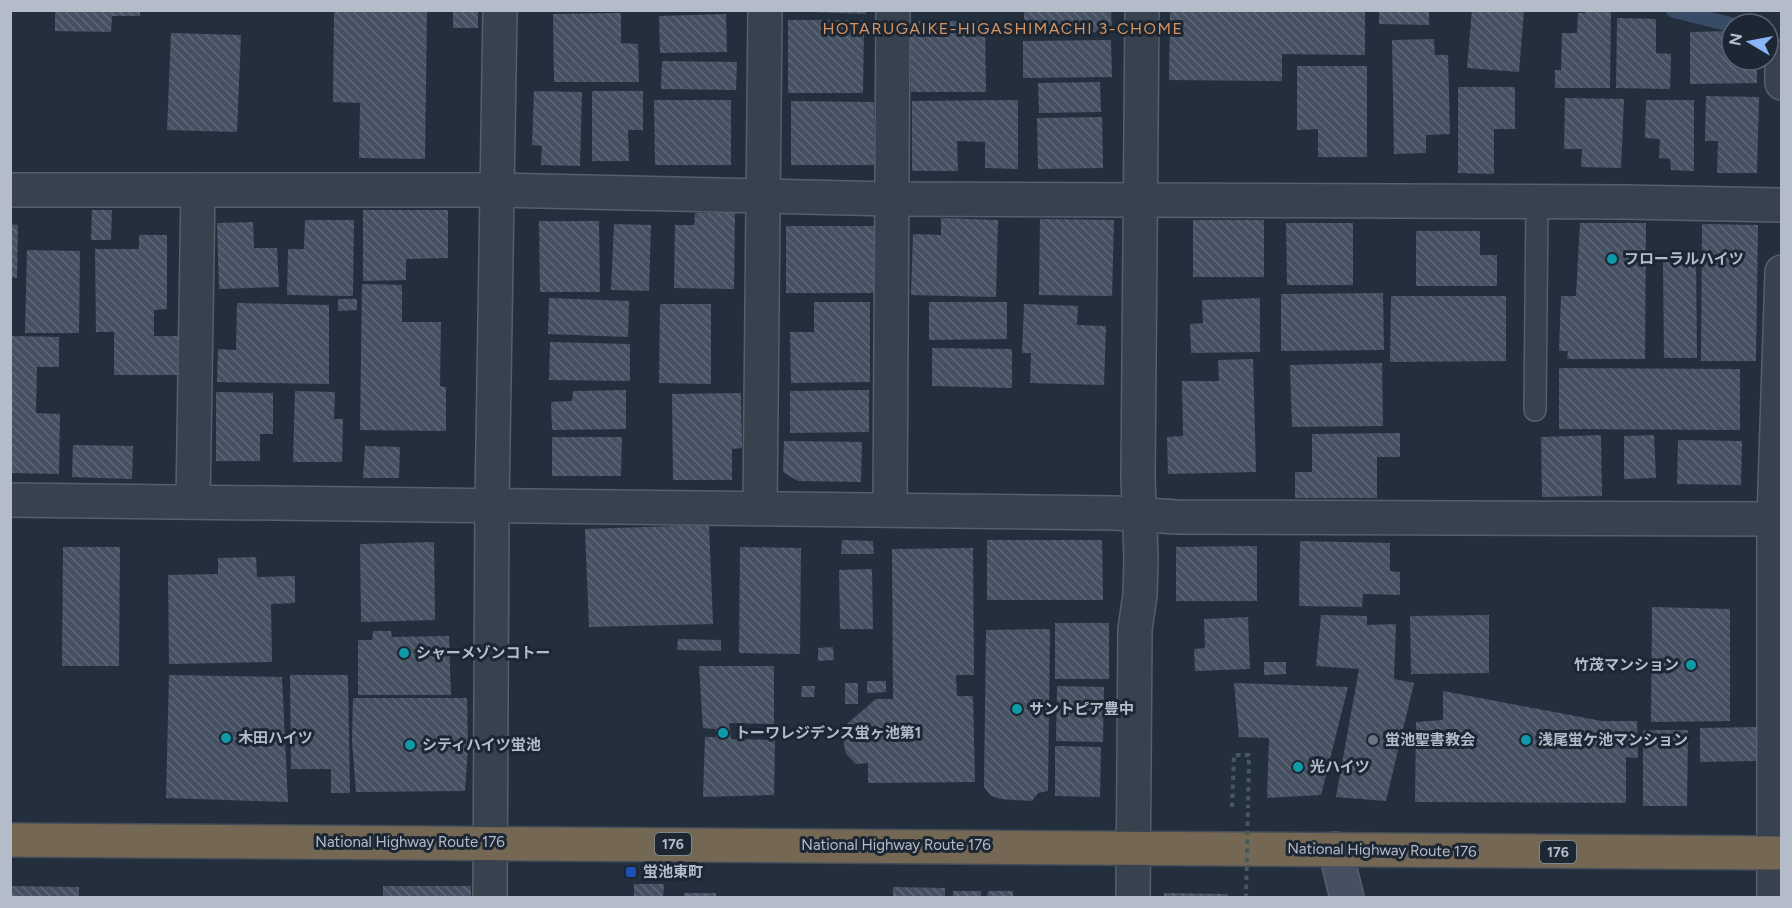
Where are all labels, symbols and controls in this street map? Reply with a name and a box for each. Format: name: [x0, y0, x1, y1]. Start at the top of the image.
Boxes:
north arrow: [1720, 12, 1780, 72]
district label: HOTARUGAIKE-HIGASHIMACHI 3-CHOME: [823, 19, 1183, 38]
text: N: [1725, 32, 1746, 47]
place label: フローラルハイツ: [1624, 250, 1744, 268]
marker: フローラルハイツ: [1605, 252, 1619, 266]
place label: シャーメゾンコトー: [416, 644, 550, 662]
marker: シャーメゾンコトー: [397, 646, 411, 660]
place label: 竹茂マンション: [1574, 656, 1679, 674]
marker: 竹茂マンション: [1684, 658, 1698, 672]
place label: サントピア豊中: [1029, 700, 1134, 718]
marker: サントピア豊中: [1010, 702, 1024, 716]
place label: トーワレジデンス蛍ヶ池第1: [735, 724, 921, 742]
marker: トーワレジデンス蛍ヶ池第1: [716, 726, 730, 740]
place label: 木田ハイツ: [238, 729, 313, 747]
marker: 木田ハイツ: [219, 731, 233, 745]
place label: 蛍池聖書教会: [1385, 731, 1475, 749]
place label: 浅尾蛍ケ池マンション: [1538, 731, 1688, 749]
marker: 蛍池聖書教会: [1366, 733, 1380, 747]
marker: 浅尾蛍ケ池マンション: [1519, 733, 1533, 747]
place label: シティハイツ蛍池: [422, 736, 541, 754]
marker: シティハイツ蛍池: [403, 738, 417, 752]
place label: 光ハイツ: [1310, 758, 1370, 776]
marker: 光ハイツ: [1291, 760, 1305, 774]
street label: National Highway Route 176: [315, 833, 505, 851]
road number: 176: [655, 833, 691, 855]
street label: National Highway Route 176: [801, 836, 991, 854]
street label: National Highway Route 176: [1287, 839, 1477, 861]
road number: 176: [1540, 841, 1576, 863]
place label: 蛍池東町: [643, 863, 703, 881]
marker: 蛍池東町: [624, 865, 638, 879]

